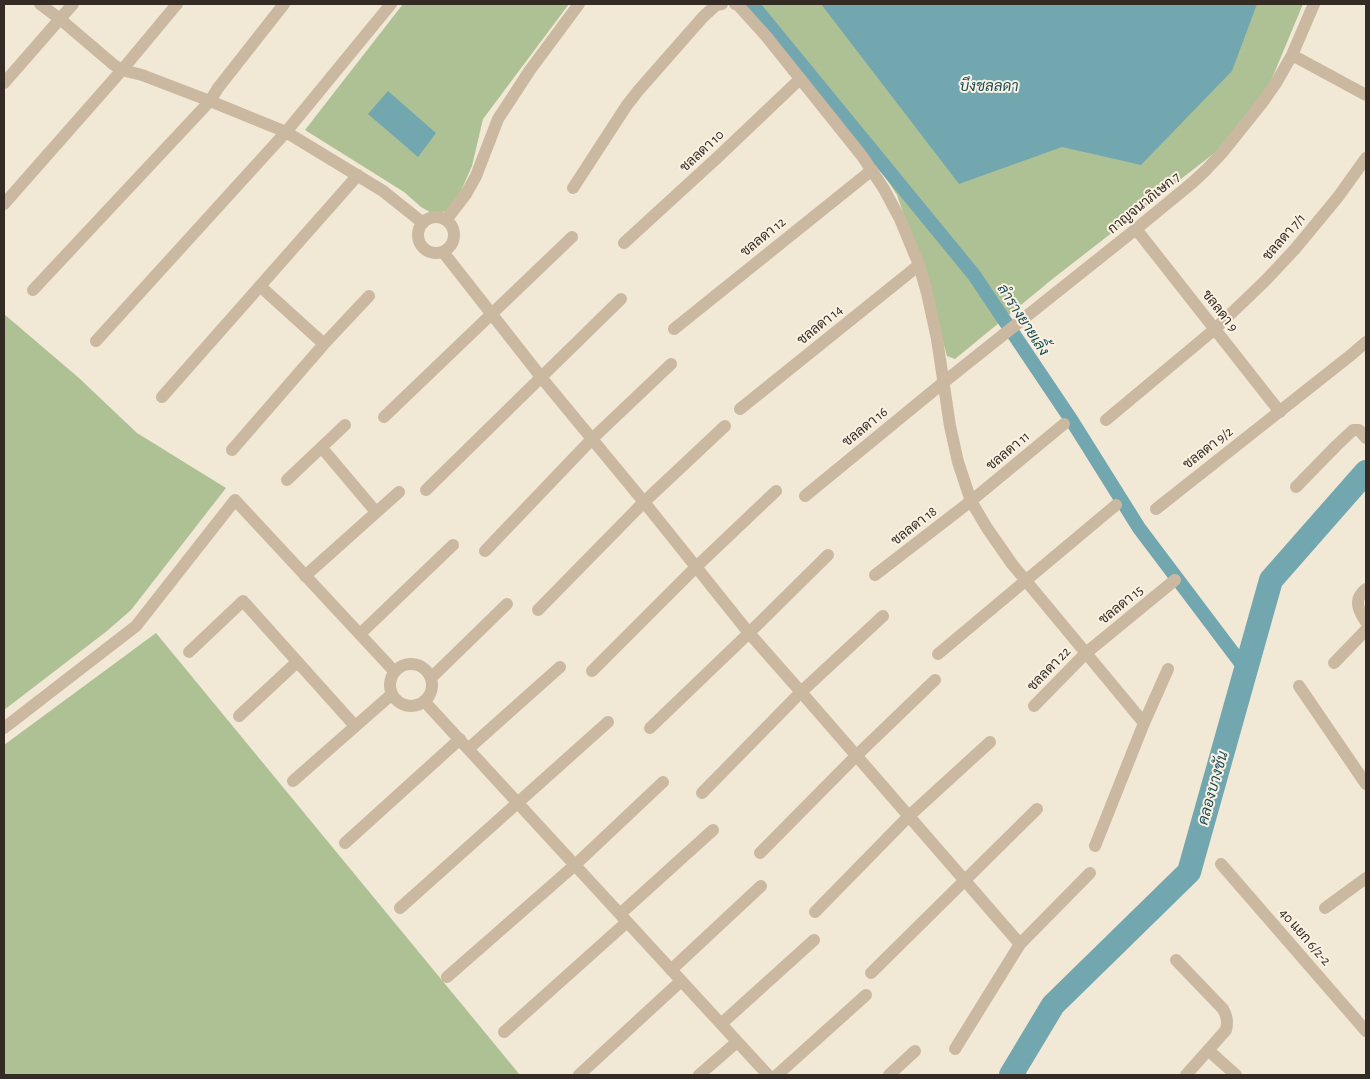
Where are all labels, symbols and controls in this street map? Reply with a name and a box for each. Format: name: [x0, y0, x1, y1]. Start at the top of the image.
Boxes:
water label: บึงชลลดา: [959, 77, 1019, 95]
street label: ชลลดา 10: [676, 126, 728, 176]
street label: กาญจนาภิเษก 7: [1104, 169, 1184, 237]
street label: ชลลดา 7/1: [1259, 210, 1309, 264]
street label: ชลลดา 12: [737, 214, 789, 260]
water label: ลำรางยายเลิ้ง: [993, 281, 1053, 359]
street label: ชลลดา 9: [1198, 287, 1242, 335]
street label: ชลลดา 14: [794, 302, 846, 348]
street label: ชลลดา 16: [839, 404, 891, 450]
street label: ชลลดา 9/2: [1180, 423, 1236, 473]
street label: ชลลดา 11: [983, 428, 1033, 474]
street label: ชลลดา 18: [888, 503, 940, 549]
street label: ชลลดา 15: [1095, 582, 1147, 628]
street label: ชลลดา 22: [1024, 643, 1074, 695]
water label: คลองบางชัน: [1194, 749, 1232, 827]
street label: 40 แยก 6/2-2: [1276, 905, 1334, 969]

